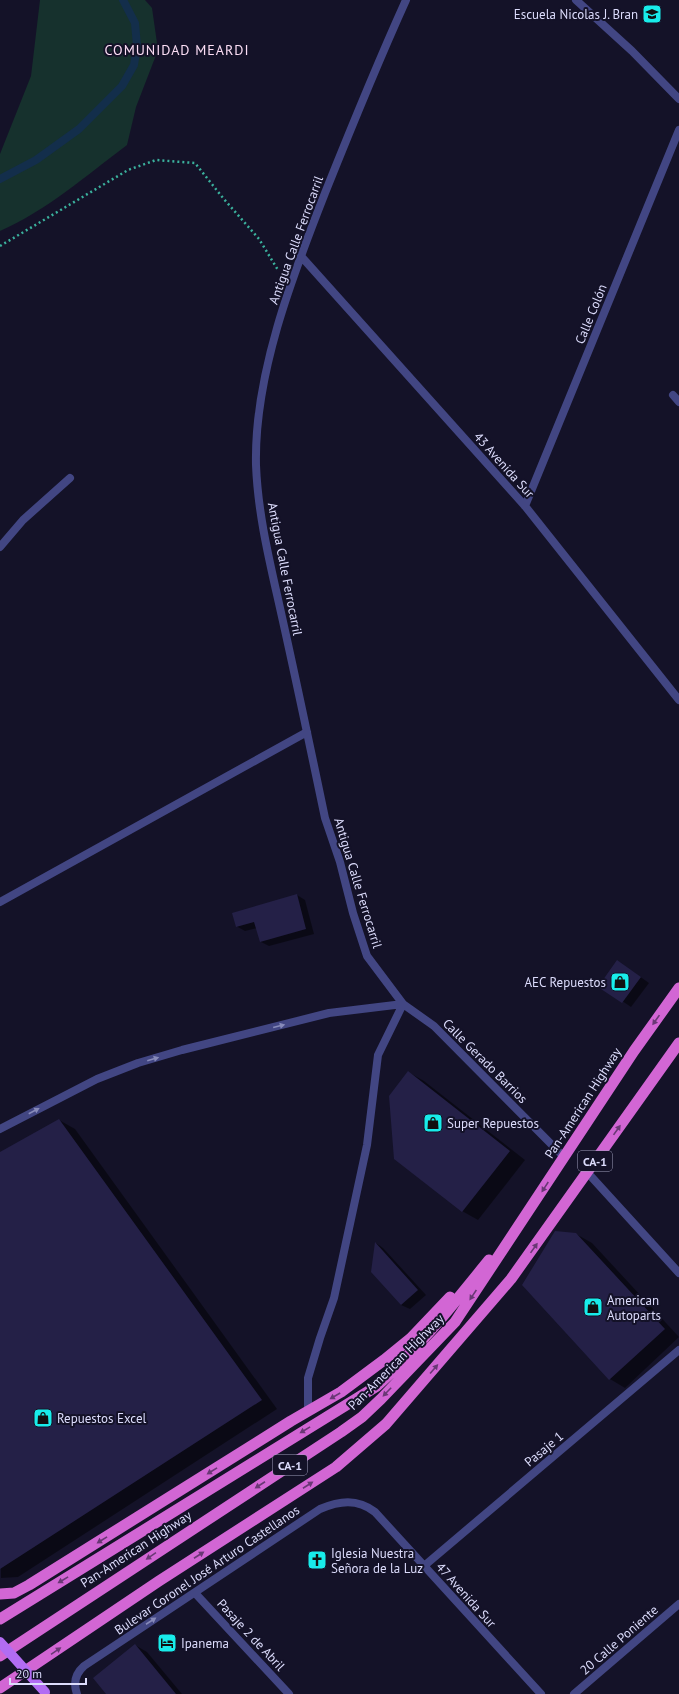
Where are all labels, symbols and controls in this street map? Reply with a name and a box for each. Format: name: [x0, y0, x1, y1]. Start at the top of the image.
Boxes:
school or university icon: Escuela Nicolas J. Bran: [641, 3, 663, 25]
place label: Escuela Nicolas J. Bran: [514, 6, 638, 23]
district label: COMUNIDAD MEARDI: [104, 41, 250, 59]
street label: Antigua Calle Ferrocarril: [265, 173, 327, 307]
street label: Calle Colón: [571, 282, 611, 346]
street label: 43 Avenida Sur: [470, 428, 538, 502]
street label: Antigua Calle Ferrocarril: [264, 501, 306, 637]
street label: Antigua Calle Ferrocarril: [330, 816, 386, 950]
shop icon: AEC Repuestos: [609, 971, 631, 993]
place label: AEC Repuestos: [525, 974, 606, 991]
one-way arrow: [652, 1014, 660, 1025]
street label: Calle Gerado Barrios: [439, 1015, 531, 1107]
one-way arrow: [273, 1023, 285, 1029]
street label: Pan-American Highway: [541, 1044, 625, 1162]
one-way arrow: [147, 1056, 159, 1062]
one-way arrow: [29, 1108, 40, 1115]
shop icon: Super Repuestos: [422, 1112, 444, 1134]
place label: Super Repuestos: [447, 1115, 539, 1132]
one-way arrow: [613, 1125, 621, 1135]
road number: CA-1: [578, 1151, 612, 1171]
one-way arrow: [541, 1182, 549, 1192]
one-way arrow: [530, 1242, 538, 1253]
one-way arrow: [469, 1290, 477, 1301]
place label: American Autoparts: [607, 1292, 661, 1324]
shop icon: American Autoparts: [582, 1296, 604, 1318]
street label: Pan-American Highway: [344, 1310, 448, 1414]
one-way arrow: [429, 1364, 438, 1375]
one-way arrow: [382, 1387, 392, 1397]
one-way arrow: [329, 1392, 341, 1399]
shop icon: Repuestos Excel: [32, 1407, 54, 1429]
place label: Repuestos Excel: [57, 1410, 147, 1427]
one-way arrow: [299, 1427, 311, 1434]
street label: Pasaje 1: [521, 1428, 567, 1470]
road number: CA-1: [273, 1455, 307, 1475]
one-way arrow: [206, 1467, 218, 1474]
one-way arrow: [255, 1481, 265, 1489]
one-way arrow: [303, 1481, 313, 1489]
street label: Bulevar Coronel José Arturo Castellanos: [111, 1502, 303, 1638]
street label: Pan-American Highway: [77, 1507, 195, 1591]
one-way arrow: [96, 1536, 108, 1543]
place label: Iglesia Nuestra Señora de la Luz: [331, 1545, 423, 1577]
church icon: Iglesia Nuestra Señora de la Luz: [306, 1549, 328, 1571]
one-way arrow: [146, 1552, 156, 1560]
one-way arrow: [193, 1552, 204, 1559]
street label: 47 Avenida Sur: [432, 1559, 500, 1632]
one-way arrow: [58, 1576, 68, 1584]
street label: Pasaje 2 de Abril: [213, 1595, 289, 1675]
street label: 20 Calle Poniente: [576, 1601, 662, 1679]
one-way arrow: [146, 1618, 157, 1625]
hotel icon: Ipanema: [156, 1632, 178, 1654]
place label: Ipanema: [181, 1635, 229, 1652]
one-way arrow: [50, 1647, 61, 1655]
scale bar: [10, 1660, 86, 1686]
text: 20 m: [16, 1666, 42, 1681]

